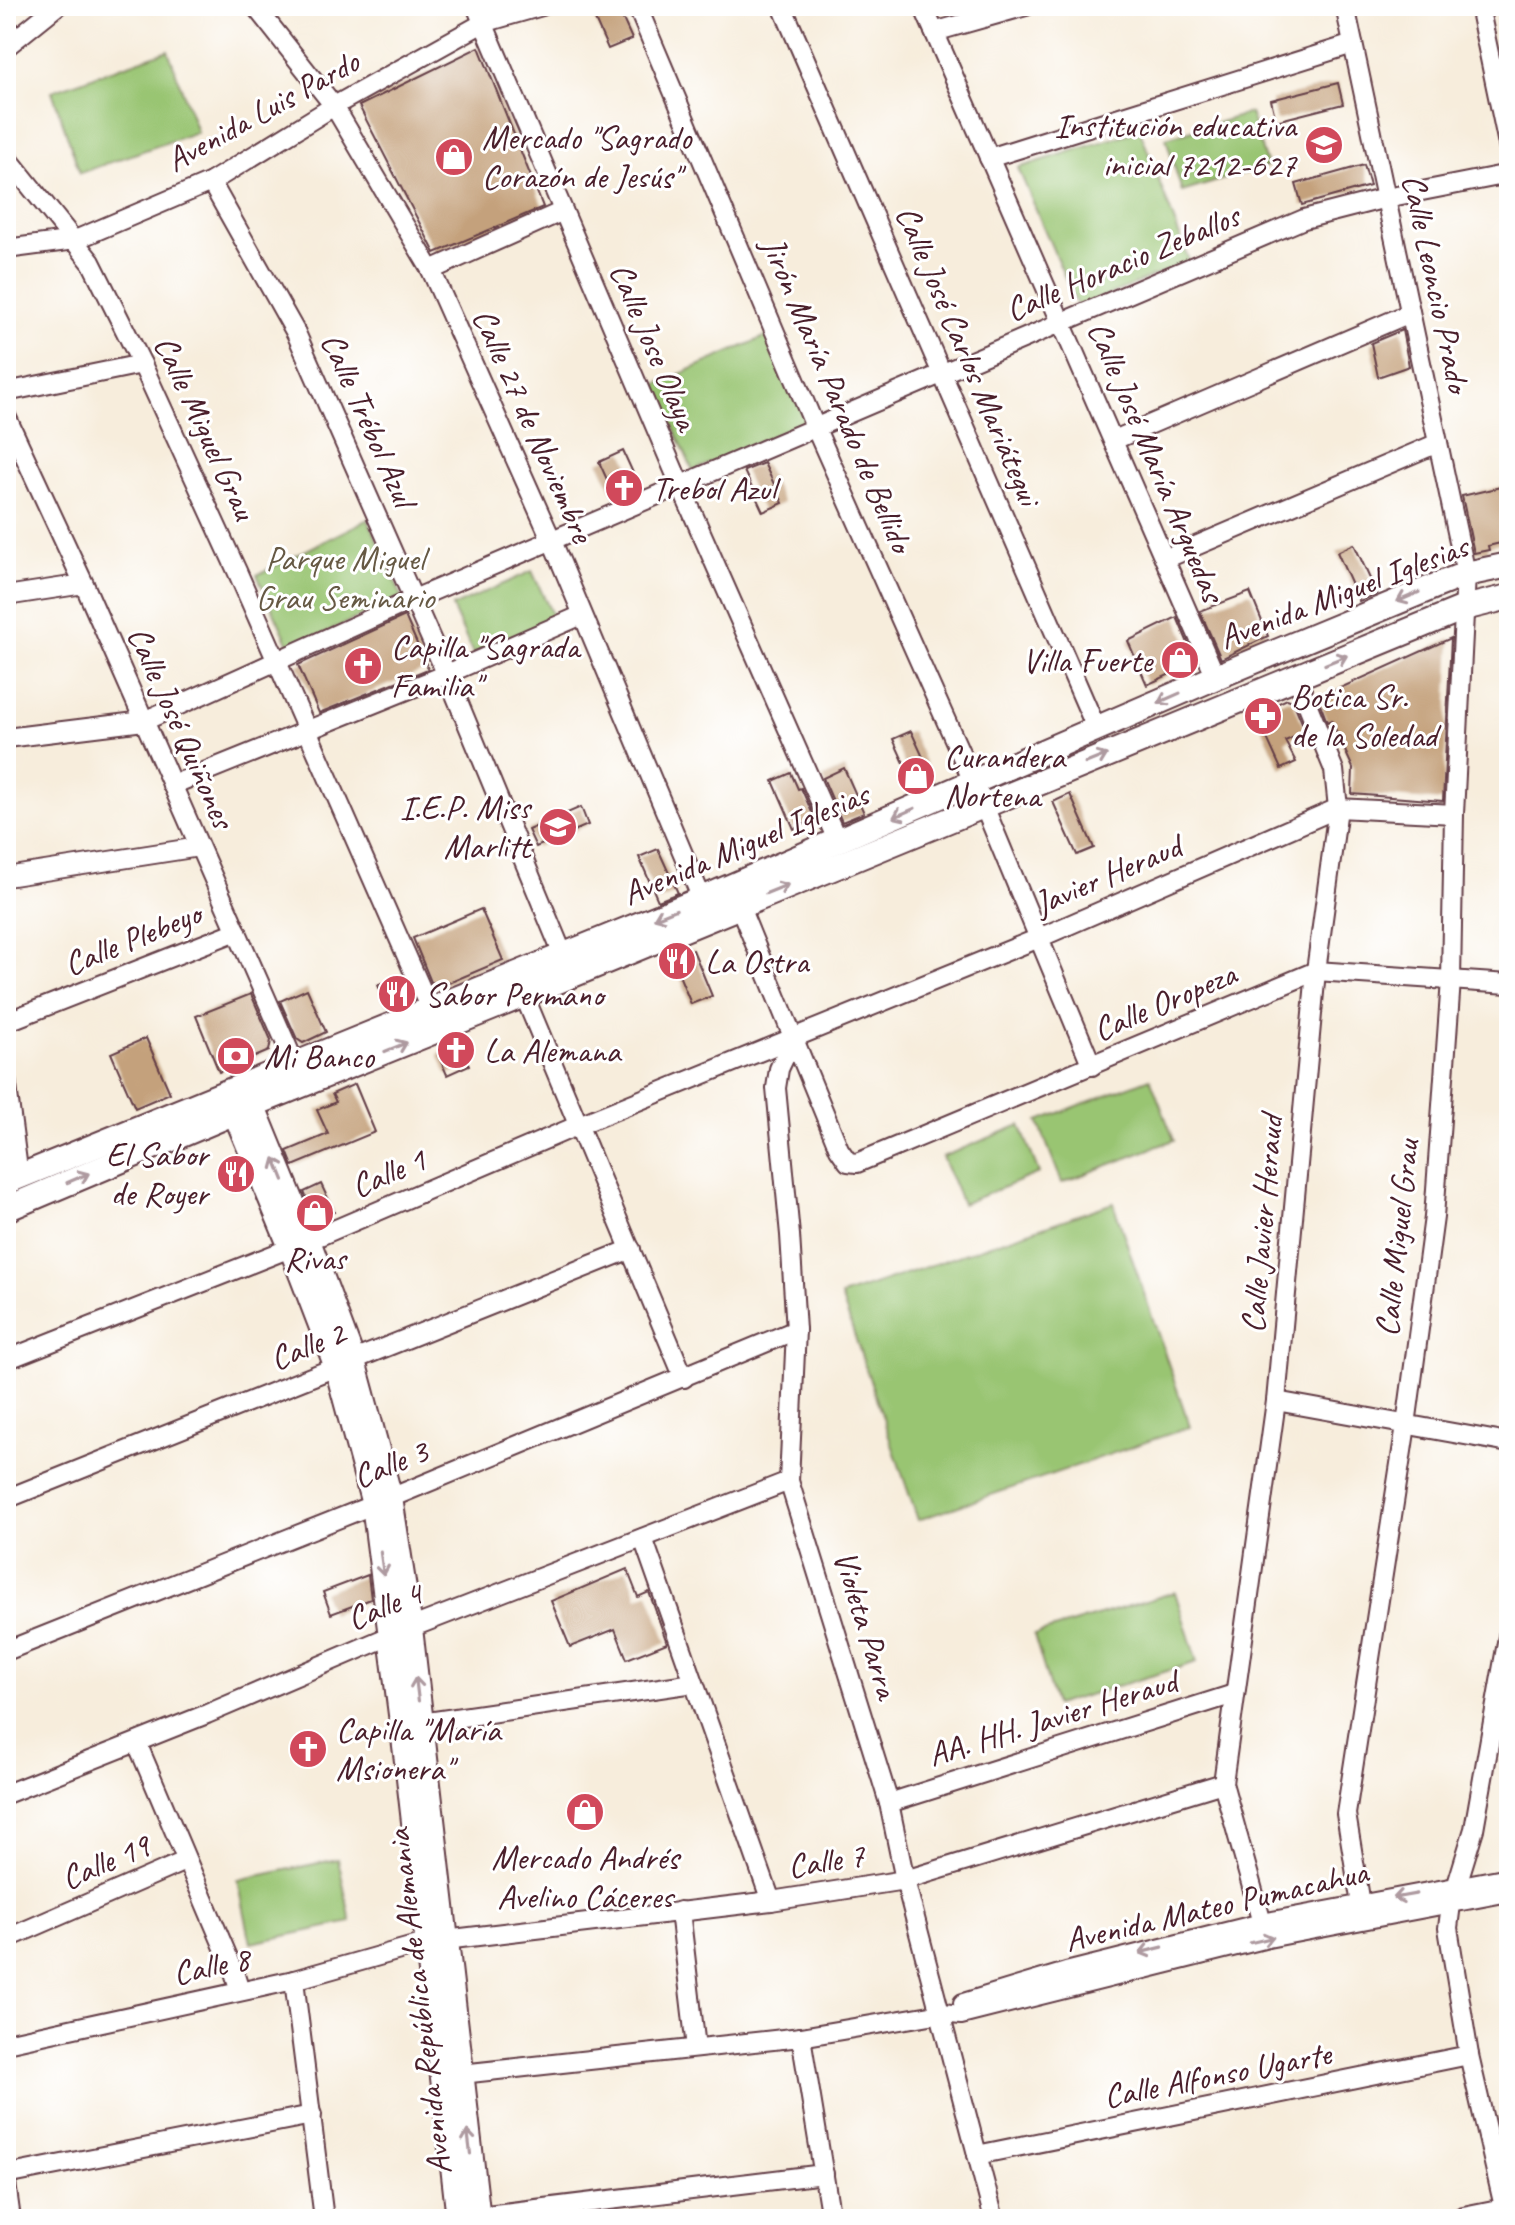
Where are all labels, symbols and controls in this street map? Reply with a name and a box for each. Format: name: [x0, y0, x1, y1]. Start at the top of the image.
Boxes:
street label: Avenida Luis Pardo: [158, 39, 368, 181]
place label: Institución educativa inicial 7212-627: [1054, 104, 1298, 186]
place label: Mercado "Sagrado Corazón de Jesús": [482, 116, 693, 198]
school or university icon: Institución educativa inicial 7212-627: [1303, 124, 1345, 166]
shop icon: Mercado "Sagrado Corazón de Jesús": [433, 136, 475, 178]
street label: Calle Leoncio Prado: [1392, 170, 1481, 400]
street label: Calle Horacio Zeballos: [999, 193, 1248, 331]
street label: Calle José Carlos Mariátegui: [886, 199, 1053, 516]
street label: Jirón María Parado de Bellido: [751, 228, 925, 562]
street label: Calle Jose Olaya: [600, 256, 710, 439]
street label: Calle 27 de Noviembre: [463, 302, 605, 551]
street label: Calle José María Arguedas: [1078, 315, 1236, 611]
street label: Calle Trébol Azul: [311, 326, 428, 518]
street label: Calle Miguel Grau: [144, 329, 268, 528]
church icon: Trebol Azul: [603, 467, 645, 509]
place label: Trebol Azul: [652, 467, 782, 510]
street label: Avenida Miguel Iglesias: [1213, 523, 1477, 659]
park label: Parque Miguel Grau Seminario: [256, 537, 436, 619]
one-way arrow: [1396, 591, 1421, 605]
street label: Calle José Quiñones: [118, 620, 246, 837]
place label: Capilla "Sagrada Familia": [391, 625, 582, 707]
place label: Villa Fuerte: [1022, 639, 1154, 682]
shop icon: Villa Fuerte: [1159, 639, 1201, 681]
church icon: Capilla "Sagrada Familia": [342, 645, 384, 687]
one-way arrow: [1323, 652, 1348, 667]
place label: Botica Sr. de la Soledad: [1291, 675, 1443, 757]
one-way arrow: [1157, 691, 1181, 706]
pharmacy icon: Botica Sr. de la Soledad: [1242, 695, 1284, 737]
place label: Curandera Nortena: [944, 735, 1067, 817]
one-way arrow: [1083, 751, 1108, 766]
shop icon: Curandera Nortena: [895, 755, 937, 797]
street label: Avenida Miguel Iglesias: [616, 771, 878, 915]
place label: I.E.P. Miss Marlitt: [400, 786, 534, 868]
school or university icon: I.E.P. Miss Marlitt: [537, 806, 579, 848]
one-way arrow: [893, 806, 917, 821]
street label: Javier Heraud: [1025, 823, 1191, 925]
one-way arrow: [764, 881, 789, 896]
street label: Calle Plebeyo: [57, 890, 211, 985]
one-way arrow: [653, 908, 678, 922]
restaurant icon: La Ostra: [656, 940, 698, 982]
place label: La Ostra: [705, 940, 811, 983]
street label: Calle Oropeza: [1086, 951, 1244, 1051]
restaurant icon: Sabor Permano: [376, 973, 418, 1015]
place label: Sabor Permano: [425, 973, 607, 1016]
church icon: La Alemana: [435, 1029, 477, 1071]
place label: La Alemana: [484, 1029, 622, 1072]
bank icon: Mi Banco: [215, 1035, 257, 1077]
place label: Mi Banco: [264, 1035, 376, 1078]
one-way arrow: [383, 1039, 408, 1053]
street label: Calle Javier Heraud: [1231, 1109, 1293, 1335]
place label: El Sabor de Royer: [106, 1133, 211, 1215]
street label: Calle Miguel Grau: [1365, 1135, 1428, 1339]
street label: Calle 1: [344, 1137, 434, 1207]
restaurant icon: El Sabor de Royer: [215, 1153, 257, 1195]
one-way arrow: [270, 1157, 285, 1182]
one-way arrow: [65, 1170, 90, 1185]
shop icon: Rivas: [294, 1192, 336, 1234]
place label: Rivas: [284, 1237, 348, 1280]
street label: Calle 2: [263, 1310, 353, 1380]
street label: Calle 3: [346, 1428, 436, 1498]
street label: Violeta Parra: [824, 1545, 910, 1706]
one-way arrow: [375, 1551, 390, 1576]
street label: Calle 4: [340, 1570, 431, 1640]
street label: AA. HH. Javier Heraud: [923, 1658, 1186, 1776]
one-way arrow: [409, 1676, 424, 1702]
place label: Capilla "María Msionera": [336, 1708, 503, 1790]
church icon: Capilla "María Msionera": [287, 1728, 329, 1770]
shop icon: Mercado Andrés Avelino Cáceres: [564, 1791, 606, 1833]
street label: Calle 19: [54, 1823, 159, 1899]
street label: Avenida República de Alemania: [376, 1825, 461, 2177]
street label: Calle 7: [785, 1833, 869, 1888]
place label: Mercado Andrés Avelino Cáceres: [491, 1836, 682, 1918]
street label: Avenida Mateo Pumacahua: [1061, 1849, 1374, 1961]
one-way arrow: [1393, 1889, 1418, 1904]
one-way arrow: [1249, 1931, 1275, 1946]
street label: Calle 8: [169, 1936, 257, 1995]
one-way arrow: [1138, 1944, 1164, 1959]
street label: Calle Alfonso Ugarte: [1100, 2031, 1336, 2118]
one-way arrow: [461, 2129, 476, 2155]

